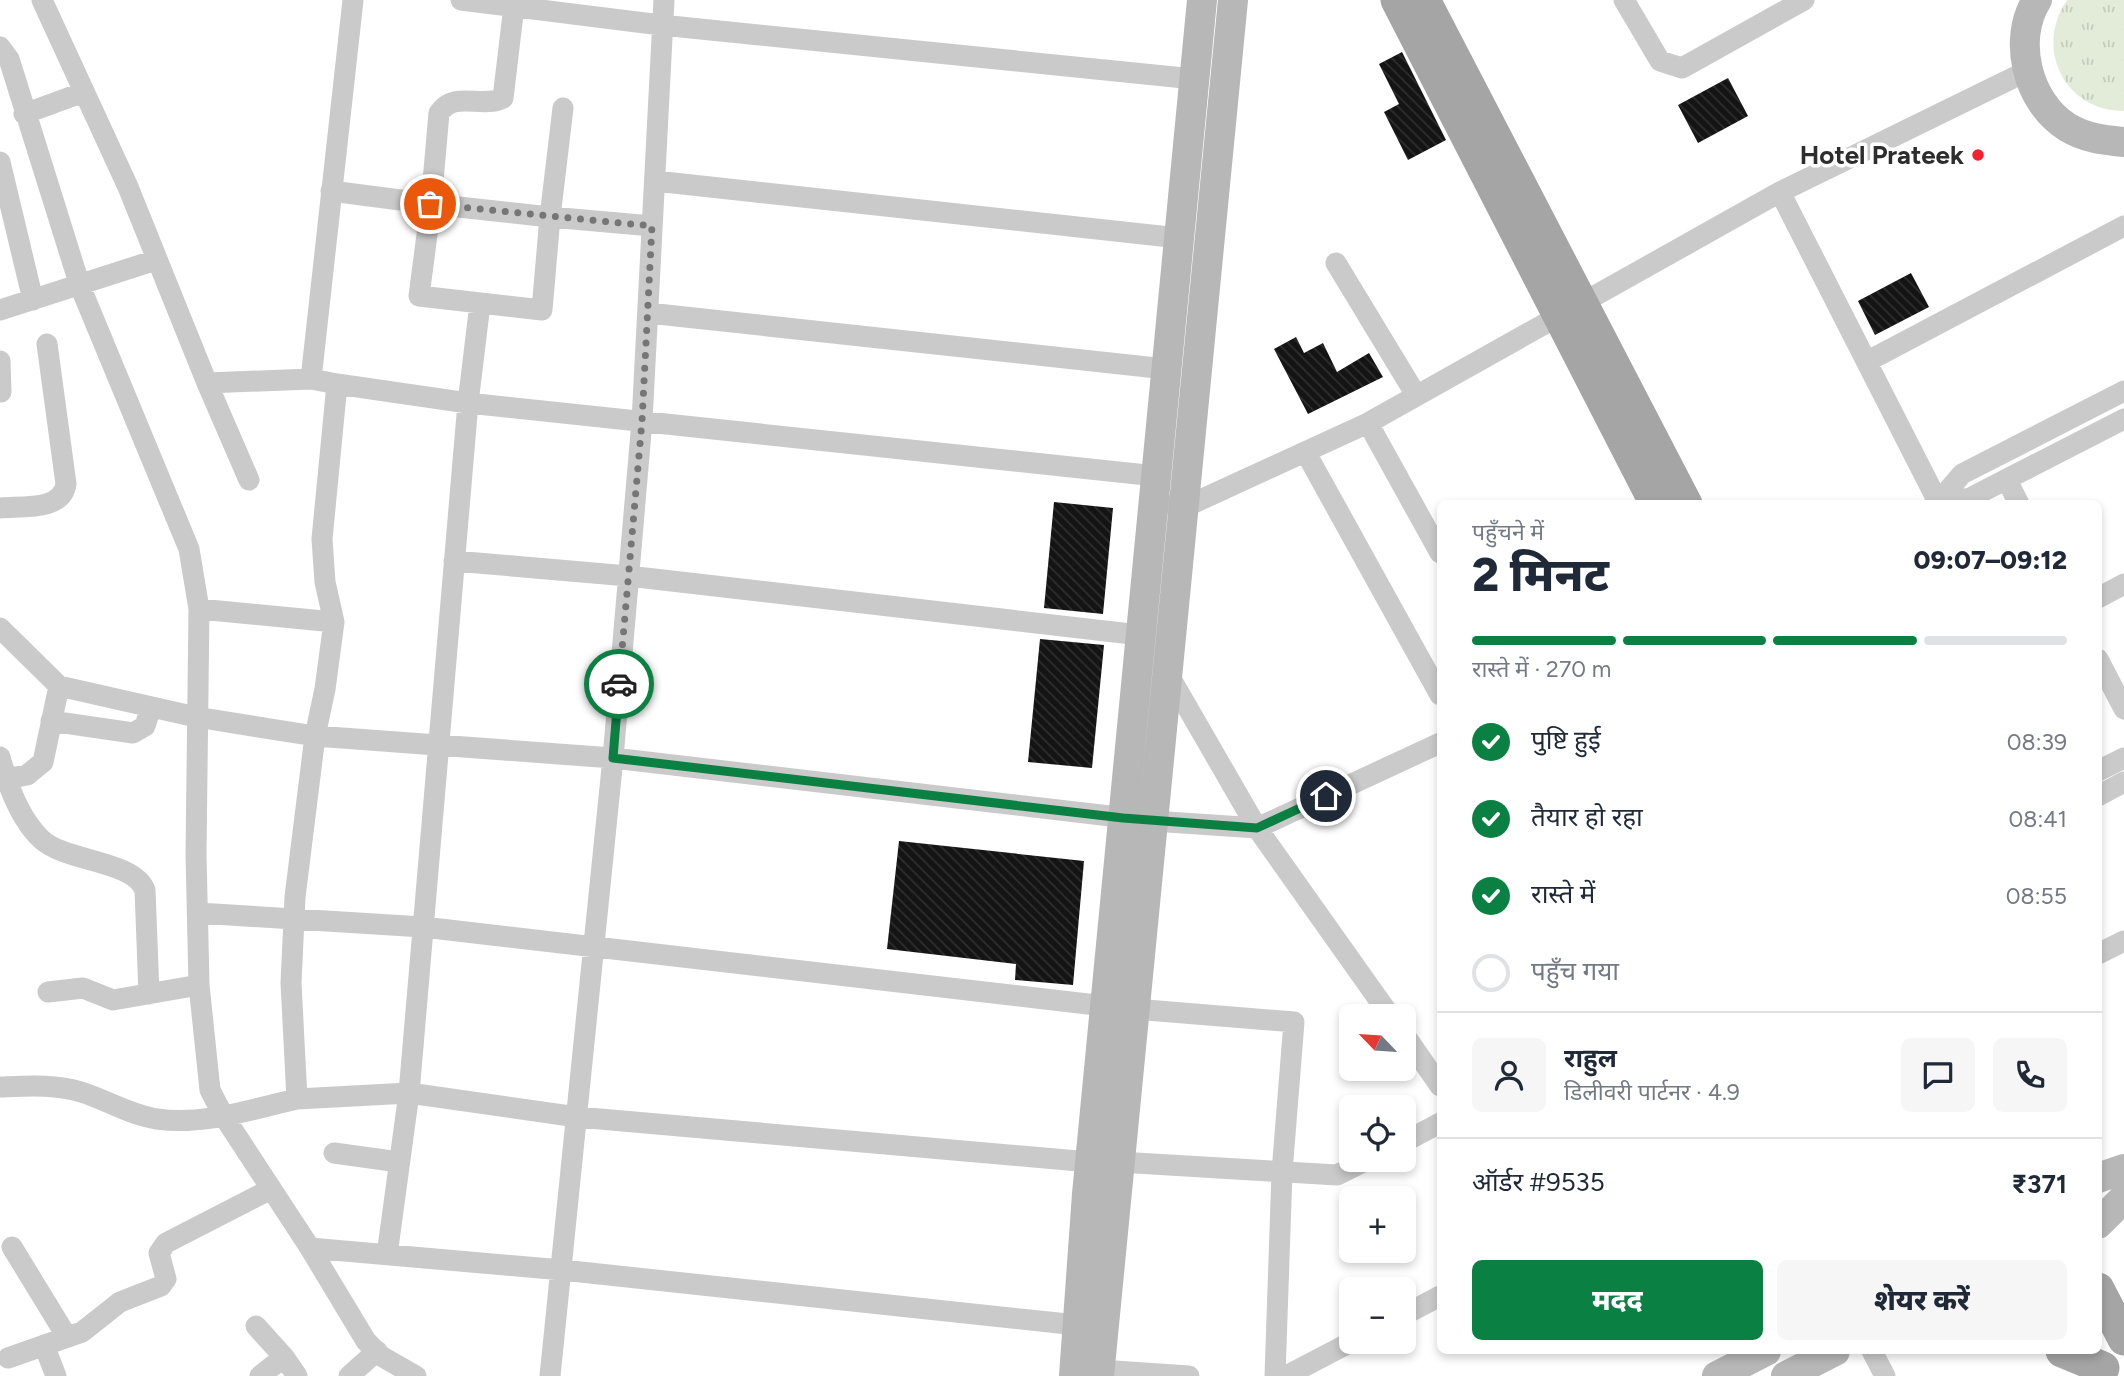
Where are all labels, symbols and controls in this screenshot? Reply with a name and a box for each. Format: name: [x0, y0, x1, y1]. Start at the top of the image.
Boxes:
place label: Hotel Prateek: [1800, 139, 1964, 171]
marker: Hotel Prateek: [1970, 147, 1986, 163]
pin: [400, 174, 460, 234]
icon: bag: [411, 185, 449, 223]
text: पहुँचने में: [1472, 518, 1544, 546]
text: 09:07–09:12: [1913, 544, 2067, 576]
text: 2 मिनट: [1472, 547, 1609, 603]
courier: [584, 649, 654, 719]
text: रास्ते में · 270 m: [1472, 655, 1611, 683]
icon: car: [600, 665, 638, 703]
icon: check: [1472, 723, 1510, 761]
text: पुष्टि हुई: [1531, 724, 1601, 756]
text: 08:39: [2007, 728, 2067, 756]
pin: [1296, 766, 1356, 826]
icon: home: [1307, 777, 1345, 815]
icon: check: [1472, 800, 1510, 838]
text: तैयार हो रहा: [1531, 801, 1643, 833]
text: 08:41: [2009, 805, 2067, 833]
icon: check: [1472, 877, 1510, 915]
text: रास्ते में: [1531, 878, 1595, 910]
text: 08:55: [2006, 882, 2067, 910]
text: पहुँच गया: [1531, 955, 1619, 987]
north arrow: [1339, 1004, 1416, 1082]
map controls: [1339, 1004, 1416, 1354]
button: person: [1472, 1038, 1546, 1112]
button: chat: [1901, 1038, 1975, 1112]
button: phone: [1993, 1038, 2067, 1112]
text: राहुल: [1564, 1042, 1617, 1074]
text: डिलीवरी पार्टनर · 4.9: [1564, 1078, 1740, 1106]
button: locate: [1339, 1095, 1416, 1172]
text: ऑर्डर #9535: [1472, 1166, 1605, 1198]
text: ₹371: [2012, 1168, 2067, 1200]
button: +: [1339, 1186, 1416, 1263]
button: मदद: [1472, 1260, 1763, 1340]
button: शेयर करें: [1777, 1260, 2067, 1340]
button: −: [1339, 1277, 1416, 1354]

